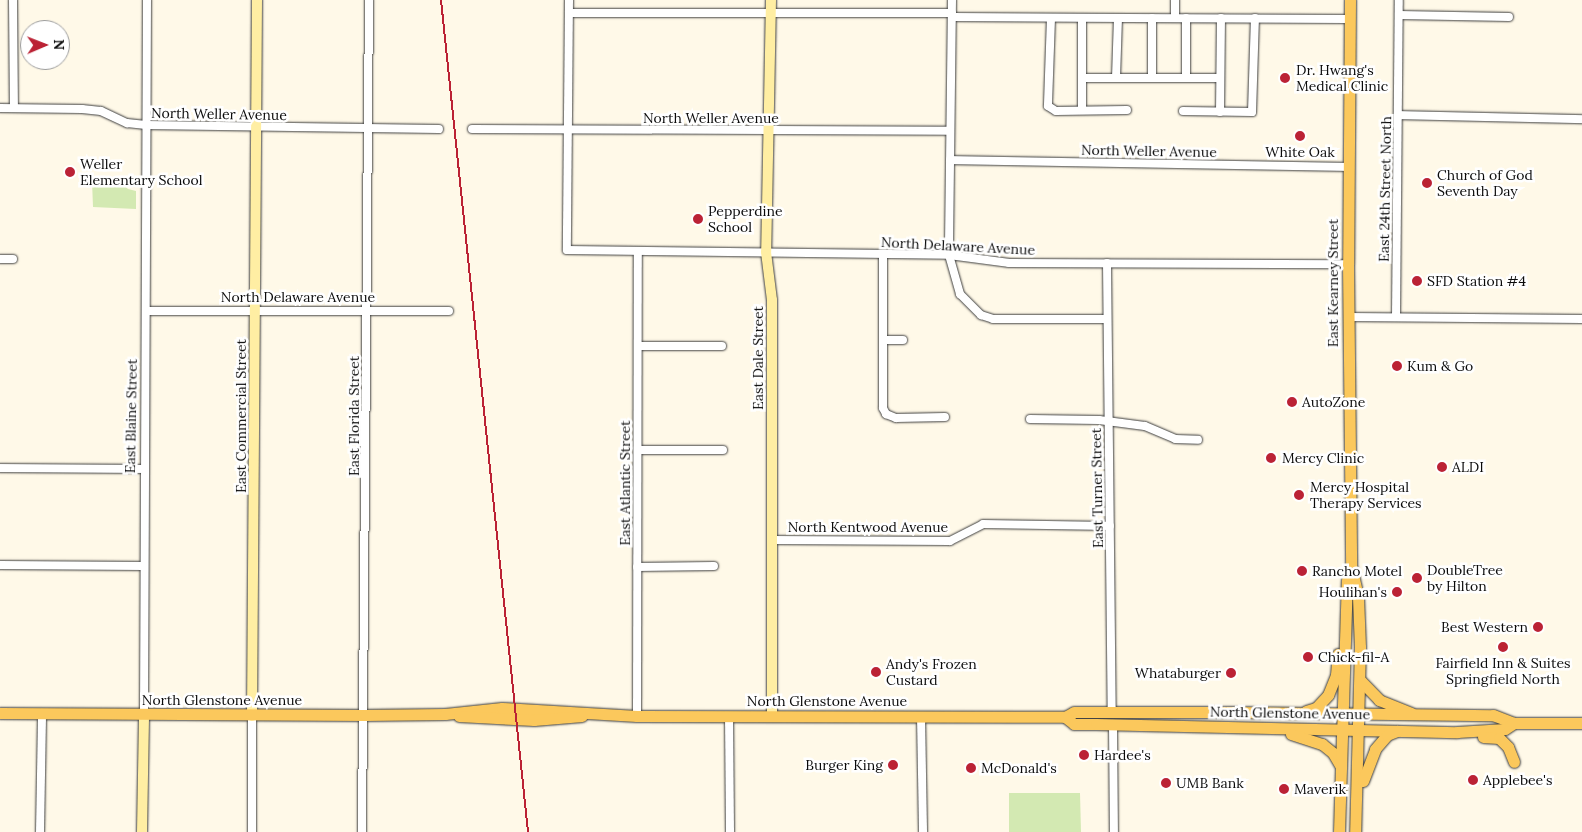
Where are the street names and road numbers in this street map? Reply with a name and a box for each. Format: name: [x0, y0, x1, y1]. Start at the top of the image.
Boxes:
street label: North Weller Avenue: [151, 104, 287, 124]
street label: North Weller Avenue: [643, 110, 779, 126]
street label: East 24th Street North: [1375, 116, 1395, 262]
street label: North Weller Avenue: [1081, 141, 1217, 161]
street label: East Kearney Street: [1325, 219, 1341, 347]
street label: North Delaware Avenue: [881, 234, 1035, 258]
street label: North Delaware Avenue: [221, 289, 375, 305]
street label: East Dale Street: [750, 306, 766, 410]
street label: East Commercial Street: [233, 339, 249, 493]
street label: East Florida Street: [346, 356, 362, 476]
street label: East Blaine Street: [122, 359, 140, 473]
street label: East Atlantic Street: [617, 420, 633, 546]
street label: East Turner Street: [1088, 428, 1106, 548]
street label: North Kentwood Avenue: [788, 519, 948, 535]
street label: North Glenstone Avenue: [142, 692, 302, 708]
street label: North Glenstone Avenue: [747, 693, 907, 709]
street label: North Glenstone Avenue: [1210, 703, 1370, 723]

